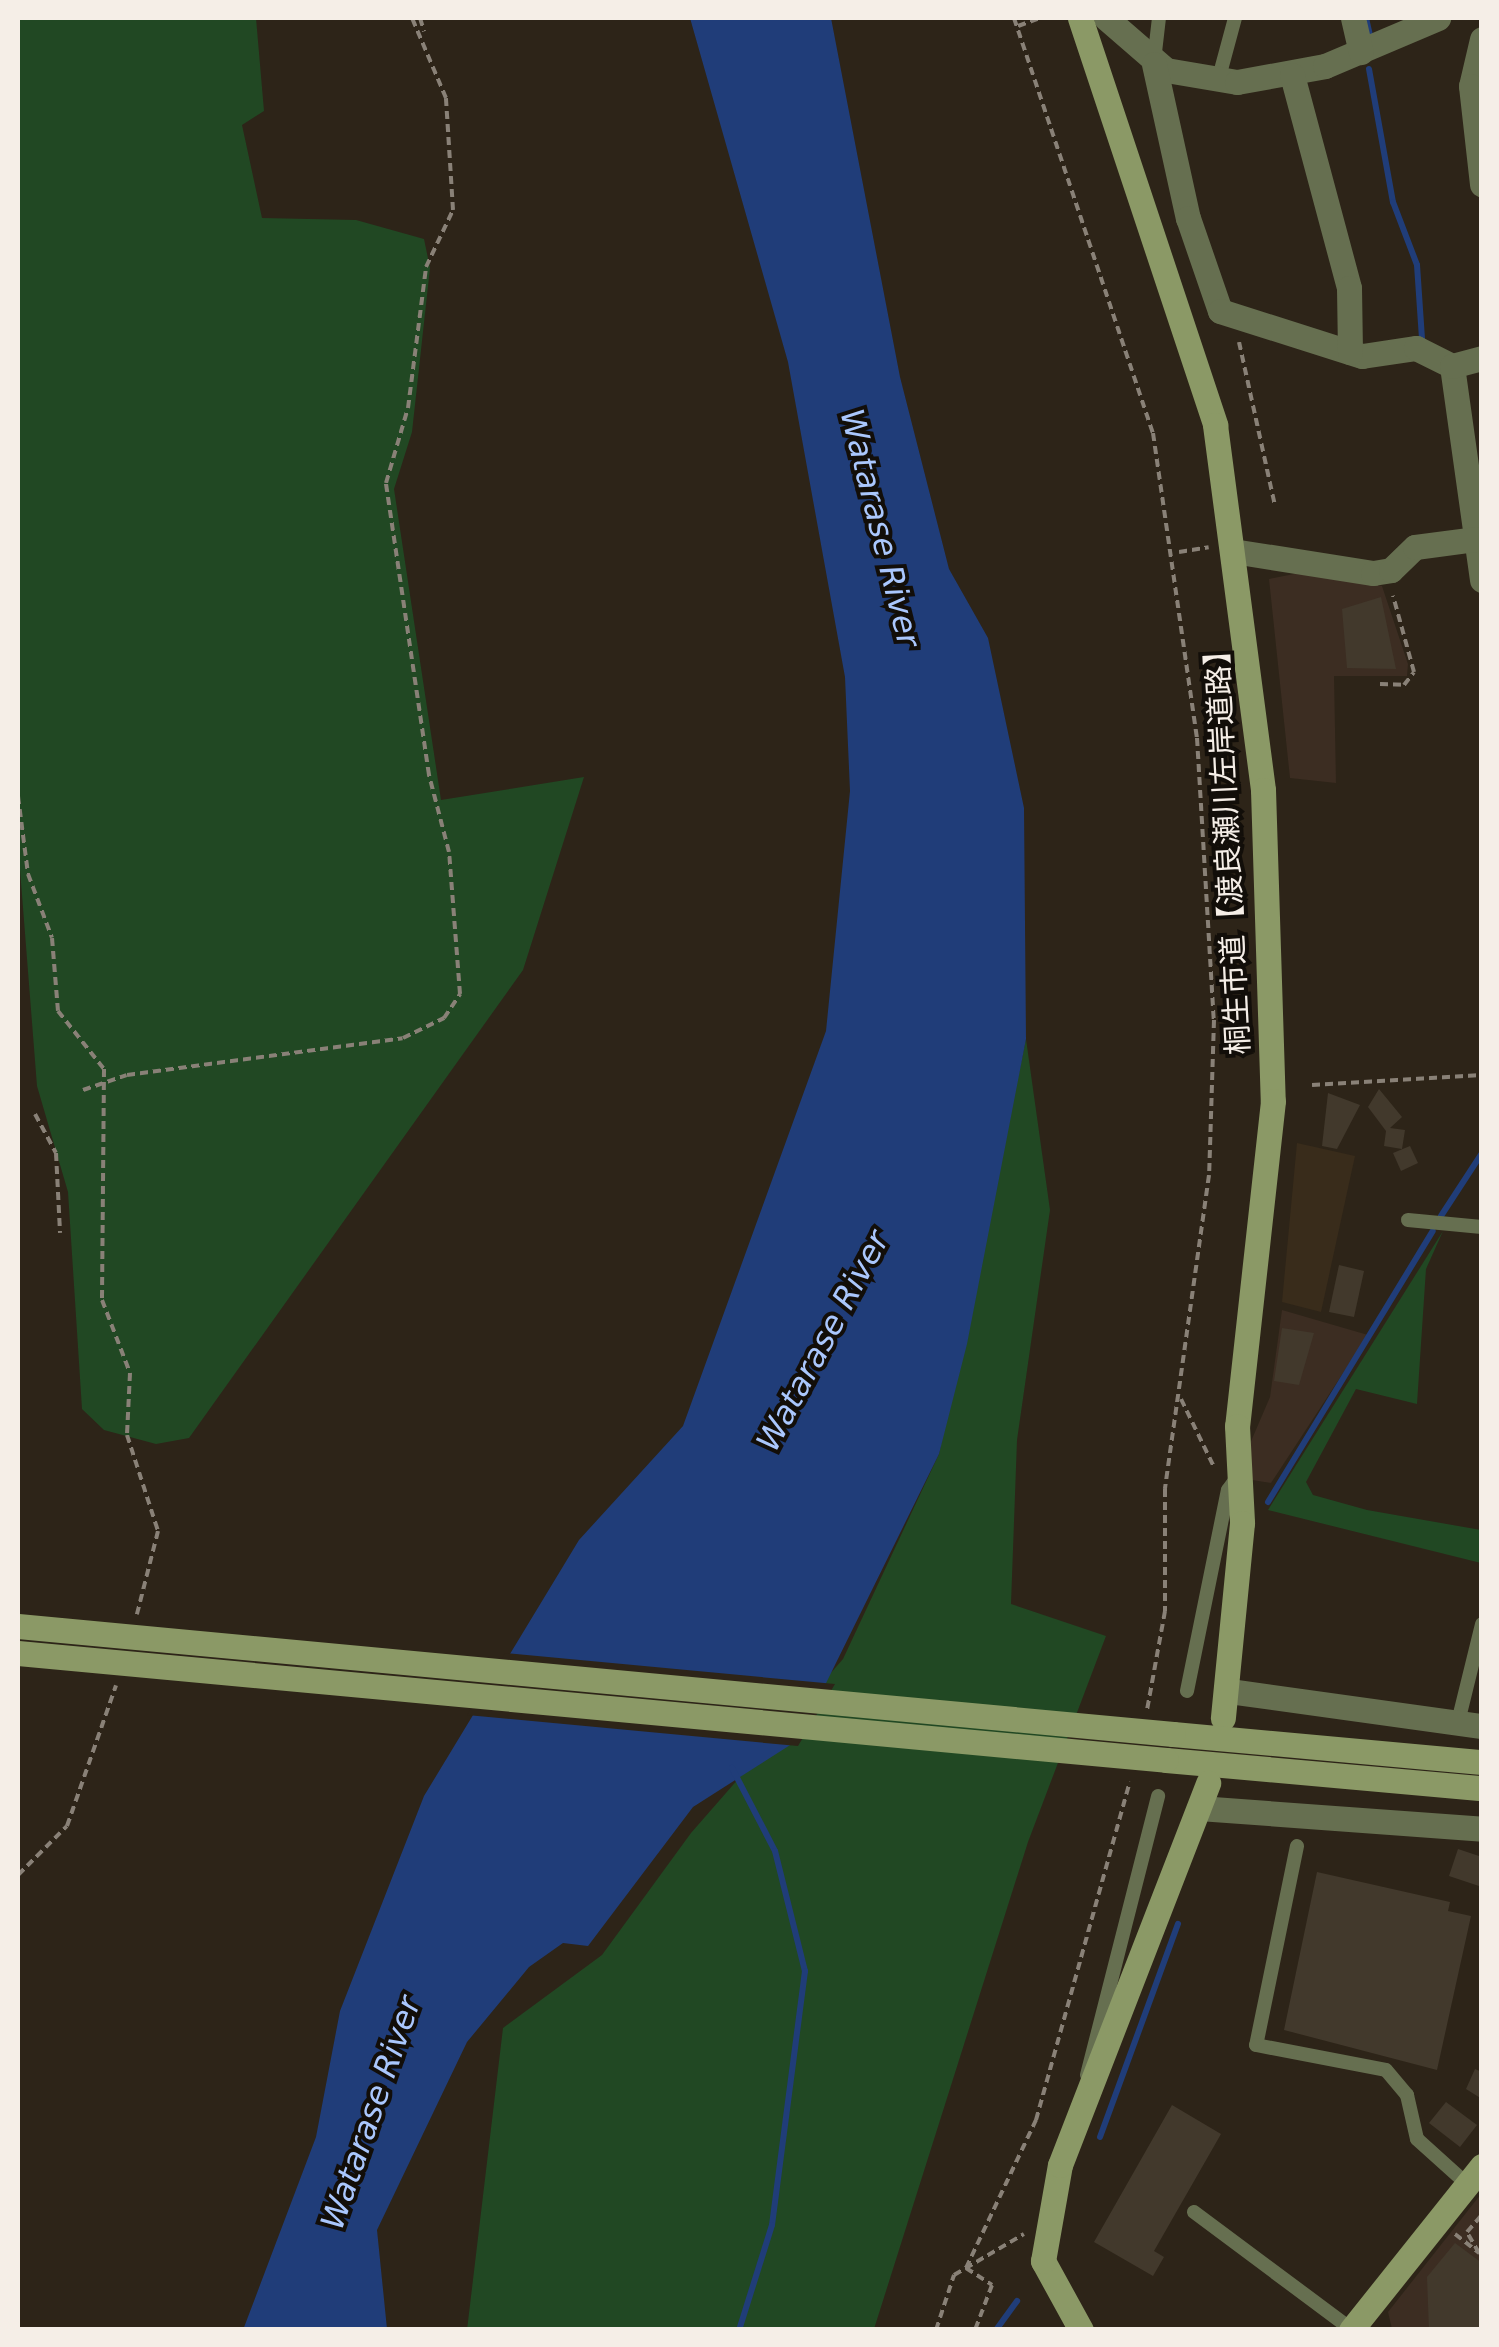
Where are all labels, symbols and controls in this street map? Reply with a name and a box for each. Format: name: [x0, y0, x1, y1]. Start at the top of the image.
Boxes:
water label: Watarase River: [832, 405, 928, 651]
street label: 桐生市道【渡良瀬川左岸道路】: [1199, 634, 1257, 1056]
water label: Watarase River: [749, 1224, 897, 1458]
water label: Watarase River: [313, 1991, 429, 2235]

